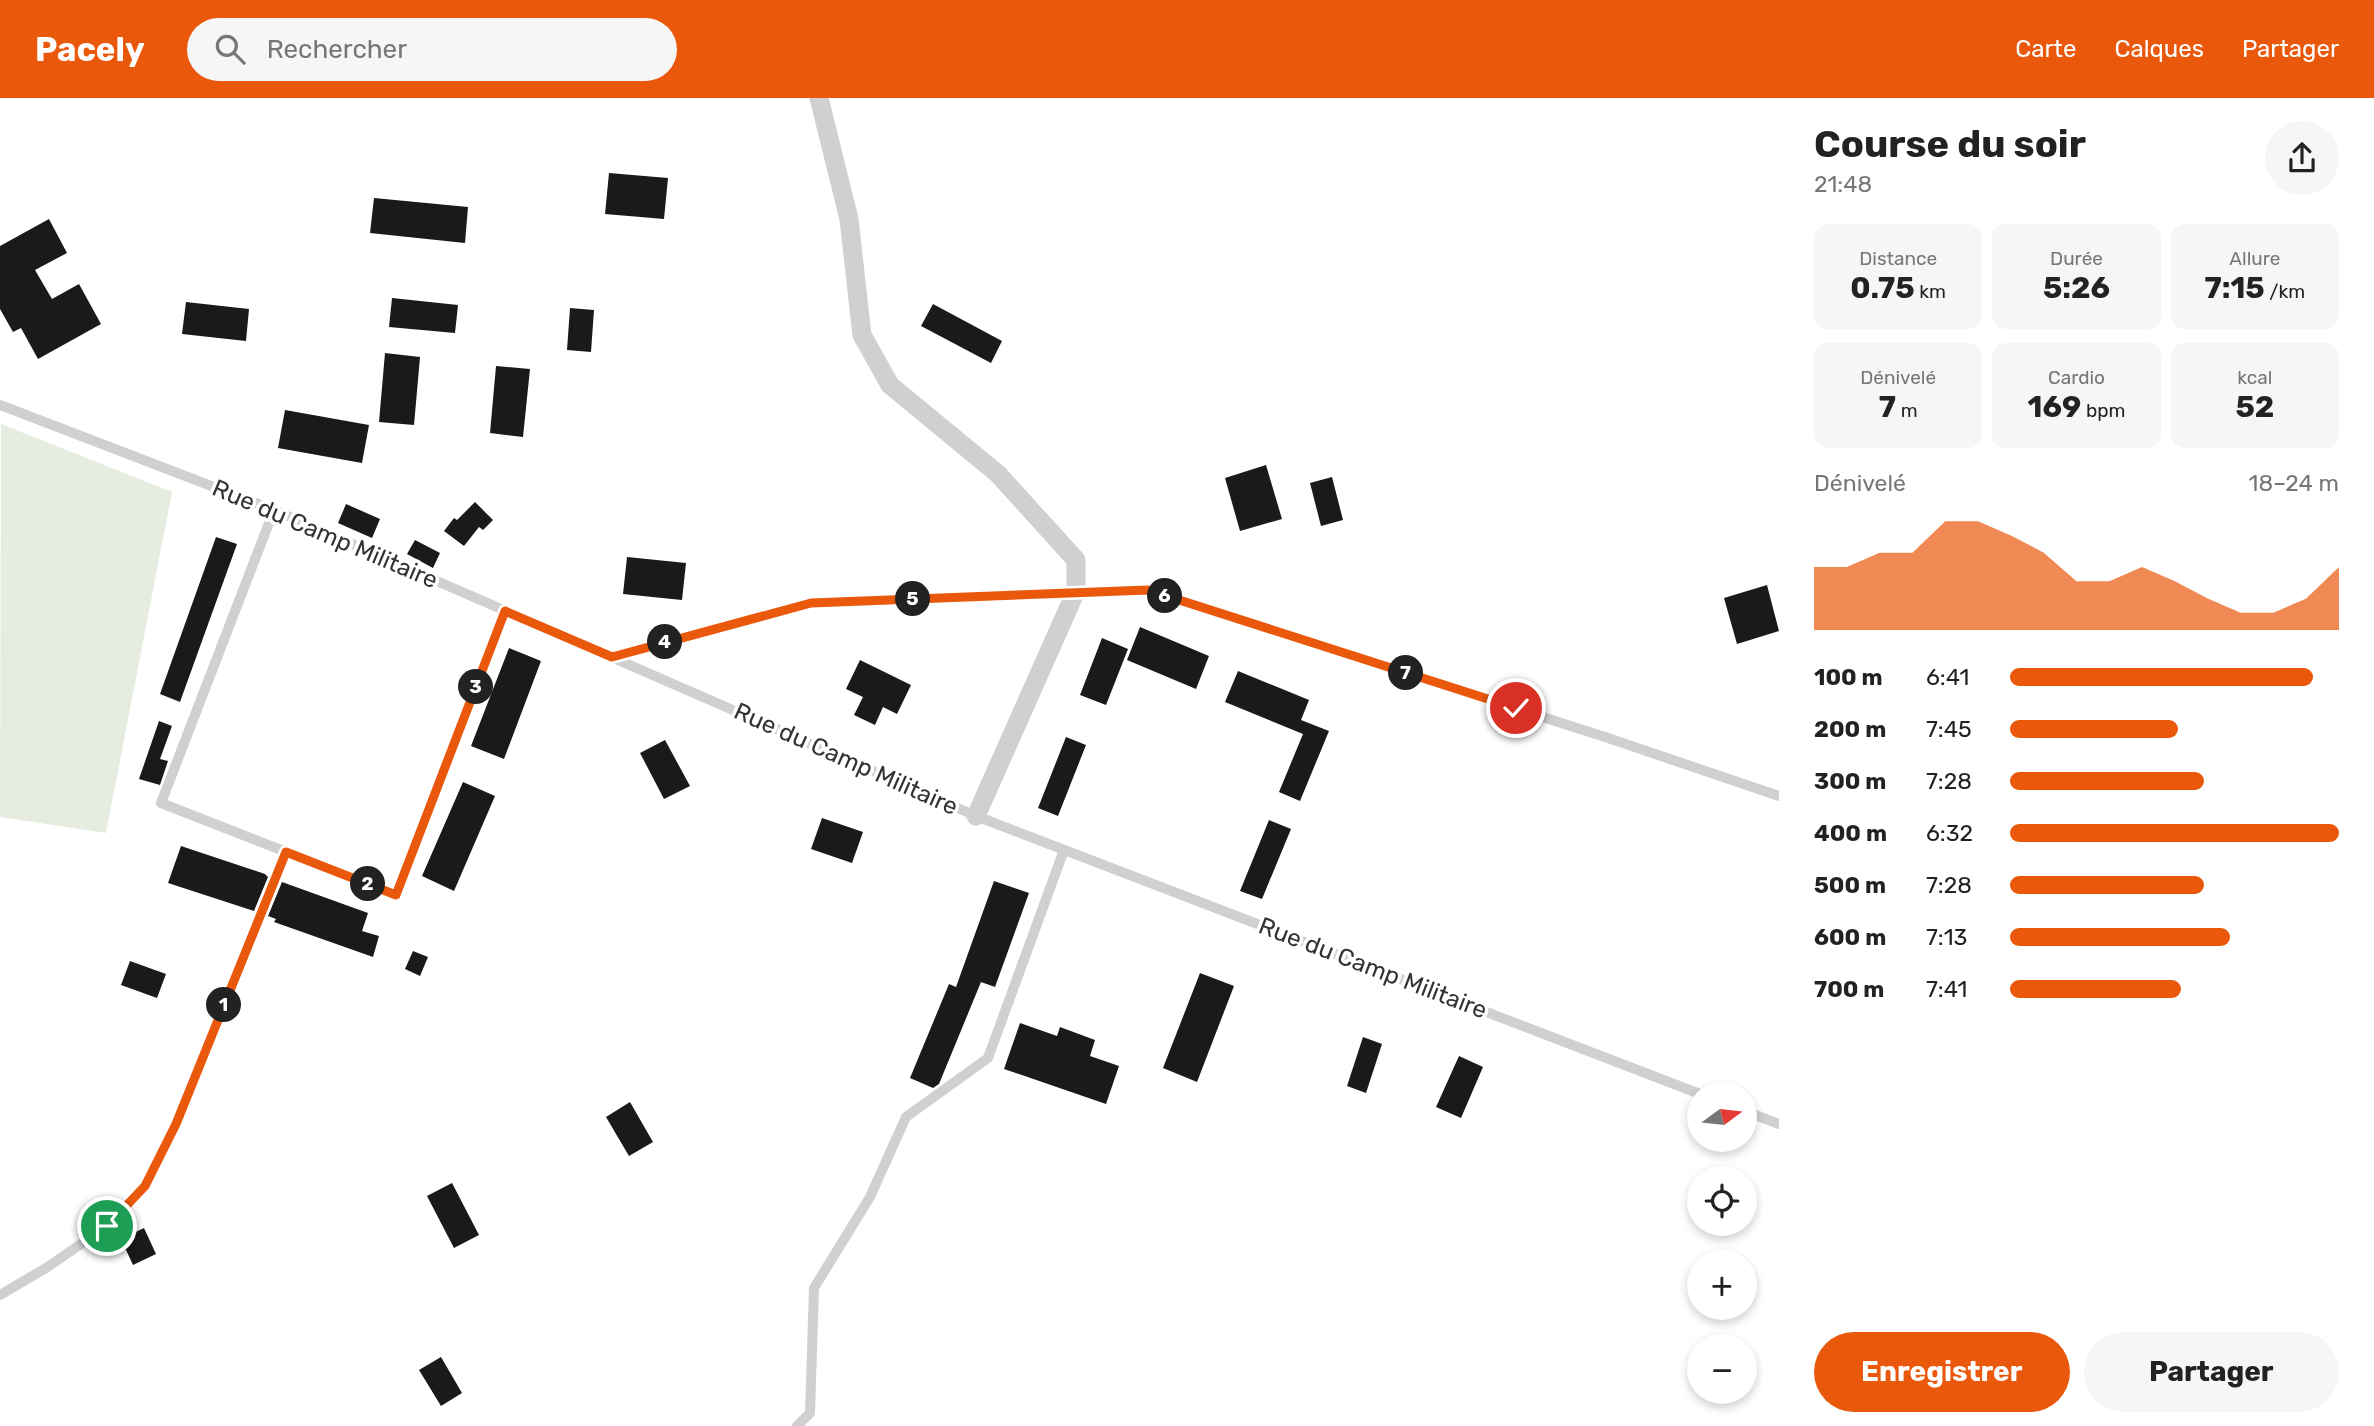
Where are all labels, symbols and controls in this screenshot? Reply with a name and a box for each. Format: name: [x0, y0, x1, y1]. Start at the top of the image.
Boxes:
search box: [187, 18, 677, 81]
text: Pacely: [35, 30, 145, 69]
icon: search: [211, 30, 249, 68]
text: Rechercher: [267, 34, 407, 65]
text: Carte: [2015, 35, 2076, 63]
text: Calques: [2114, 35, 2204, 63]
text: Partager: [2242, 35, 2339, 63]
text: Course du soir: [1814, 121, 2086, 167]
button: share: [2265, 121, 2339, 195]
text: 21:48: [1814, 170, 1872, 198]
text: Distance: [1859, 247, 1937, 270]
text: Durée: [2050, 247, 2103, 270]
text: Allure: [2229, 247, 2280, 270]
text: 0.75: [1850, 270, 1915, 306]
text: 5:26: [2043, 270, 2110, 306]
text: 7:15: [2204, 270, 2265, 306]
text: km: [1915, 280, 1946, 303]
text: /km: [2265, 280, 2305, 303]
text: Dénivelé: [1860, 366, 1936, 389]
text: Cardio: [2048, 366, 2105, 389]
text: kcal: [2237, 366, 2272, 389]
text: 7: [1879, 389, 1896, 425]
text: 169: [2028, 389, 2081, 425]
text: 52: [2235, 389, 2274, 425]
text: m: [1896, 399, 1918, 422]
text: bpm: [2081, 399, 2125, 422]
text: Dénivelé: [1814, 469, 1906, 497]
text: 18–24 m: [2249, 469, 2339, 497]
street label: Rue du Camp Militaire: [208, 474, 442, 594]
pin: 6: [1148, 578, 1182, 614]
pin: 5: [895, 582, 930, 616]
text: 6: [1158, 584, 1171, 607]
text: 5: [906, 587, 919, 610]
pin: 4: [648, 624, 682, 660]
text: 4: [658, 630, 671, 653]
pin: 7: [1388, 656, 1424, 690]
text: 7: [1400, 661, 1411, 684]
text: 100 m: [1814, 663, 1883, 691]
text: 6:41: [1926, 663, 1969, 691]
pin: 3: [458, 670, 494, 704]
text: 3: [469, 675, 482, 698]
pin: [1486, 678, 1546, 738]
icon: check: [1497, 689, 1535, 727]
street label: Rue du Camp Militaire: [730, 697, 962, 821]
text: 200 m: [1814, 715, 1886, 743]
text: 7:45: [1926, 715, 1972, 743]
text: 300 m: [1814, 767, 1886, 795]
text: 7:28: [1926, 767, 1972, 795]
text: 400 m: [1814, 819, 1887, 847]
text: 6:32: [1926, 819, 1973, 847]
pin: 2: [350, 866, 386, 902]
text: 500 m: [1814, 871, 1886, 899]
text: 7:28: [1926, 871, 1972, 899]
text: 2: [361, 872, 374, 895]
street label: Rue du Camp Militaire: [1255, 912, 1491, 1024]
text: 600 m: [1814, 923, 1886, 951]
text: 7:13: [1926, 923, 1967, 951]
text: 700 m: [1814, 975, 1884, 1003]
text: 7:41: [1926, 975, 1967, 1003]
pin: 1: [206, 988, 242, 1023]
text: 1: [219, 993, 228, 1016]
north arrow: [1687, 1082, 1757, 1152]
map controls: [1687, 1082, 1757, 1404]
button: locate: [1687, 1166, 1757, 1236]
pin: [77, 1196, 137, 1256]
icon: arrive: [88, 1207, 126, 1245]
button: +: [1687, 1250, 1757, 1320]
button: Enregistrer: [1814, 1332, 2070, 1412]
button: Partager: [2084, 1332, 2339, 1412]
button: −: [1687, 1334, 1757, 1404]

